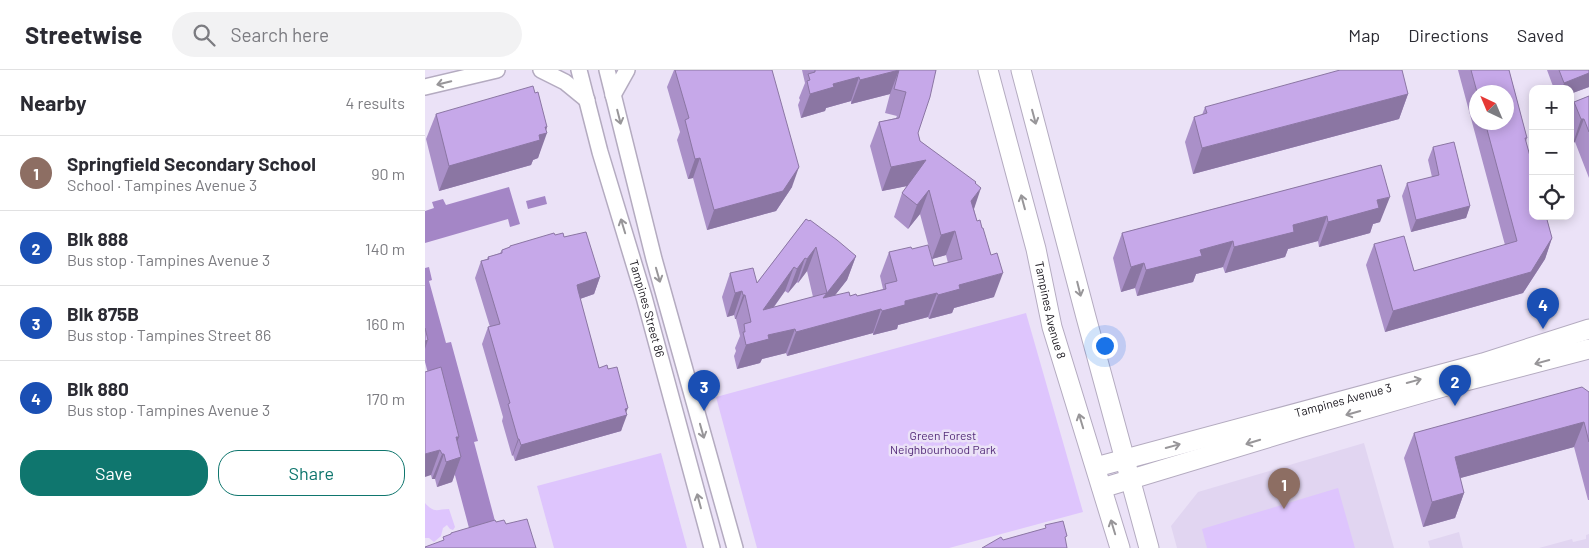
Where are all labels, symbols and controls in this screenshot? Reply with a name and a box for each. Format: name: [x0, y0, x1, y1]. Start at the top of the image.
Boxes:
search box: [172, 12, 522, 57]
text: Streetwise: [25, 20, 142, 49]
icon: search: [190, 21, 218, 49]
text: Search here: [230, 23, 329, 46]
text: Map: [1348, 24, 1380, 46]
text: Directions: [1408, 24, 1489, 46]
text: Saved: [1517, 24, 1564, 46]
one-way arrow: [436, 79, 452, 88]
north arrow: [1469, 85, 1514, 130]
map controls: [1529, 85, 1574, 220]
button: +: [1529, 85, 1574, 130]
text: Nearby: [20, 90, 86, 115]
text: 4 results: [345, 93, 405, 112]
one-way arrow: [615, 109, 624, 125]
one-way arrow: [1029, 109, 1039, 125]
button: −: [1529, 130, 1574, 175]
text: Springfield Secondary School: [67, 152, 316, 175]
text: 1: [33, 164, 39, 183]
text: 90 m: [371, 164, 405, 183]
text: School · Tampines Avenue 3: [67, 175, 257, 194]
button: locate: [1529, 175, 1574, 220]
one-way arrow: [1017, 195, 1027, 211]
one-way arrow: [617, 219, 627, 235]
text: Blk 888: [67, 227, 128, 250]
text: 2: [32, 239, 40, 258]
text: 140 m: [365, 239, 405, 258]
text: Bus stop · Tampines Avenue 3: [67, 250, 270, 269]
street label: Tampines Street 86: [627, 258, 668, 359]
street label: Tampines Avenue 8: [1033, 260, 1069, 360]
one-way arrow: [654, 266, 664, 282]
one-way arrow: [1075, 281, 1084, 297]
pin: 4: [1527, 288, 1559, 329]
text: Blk 875B: [67, 302, 139, 325]
text: 3: [32, 314, 40, 333]
text: 160 m: [366, 314, 405, 333]
text: Bus stop · Tampines Street 86: [67, 325, 271, 344]
your location: [1092, 333, 1118, 359]
one-way arrow: [1534, 357, 1550, 367]
pin: 2: [1439, 365, 1471, 406]
pin: 3: [688, 370, 720, 411]
one-way arrow: [1405, 375, 1421, 385]
text: Blk 880: [67, 377, 129, 400]
street label: Tampines Avenue 3: [1293, 380, 1393, 419]
text: 4: [31, 389, 41, 408]
text: 170 m: [366, 389, 405, 408]
text: Bus stop · Tampines Avenue 3: [67, 400, 270, 419]
one-way arrow: [1345, 408, 1361, 418]
one-way arrow: [1076, 413, 1086, 429]
one-way arrow: [698, 423, 707, 439]
park label: Green Forest Neighbourhood Park: [890, 428, 996, 456]
one-way arrow: [1245, 438, 1261, 448]
one-way arrow: [1164, 440, 1180, 450]
button: Save: [20, 450, 208, 496]
button: Share: [218, 450, 405, 496]
pin: 1: [1268, 468, 1300, 509]
one-way arrow: [694, 493, 703, 509]
one-way arrow: [1108, 519, 1118, 535]

